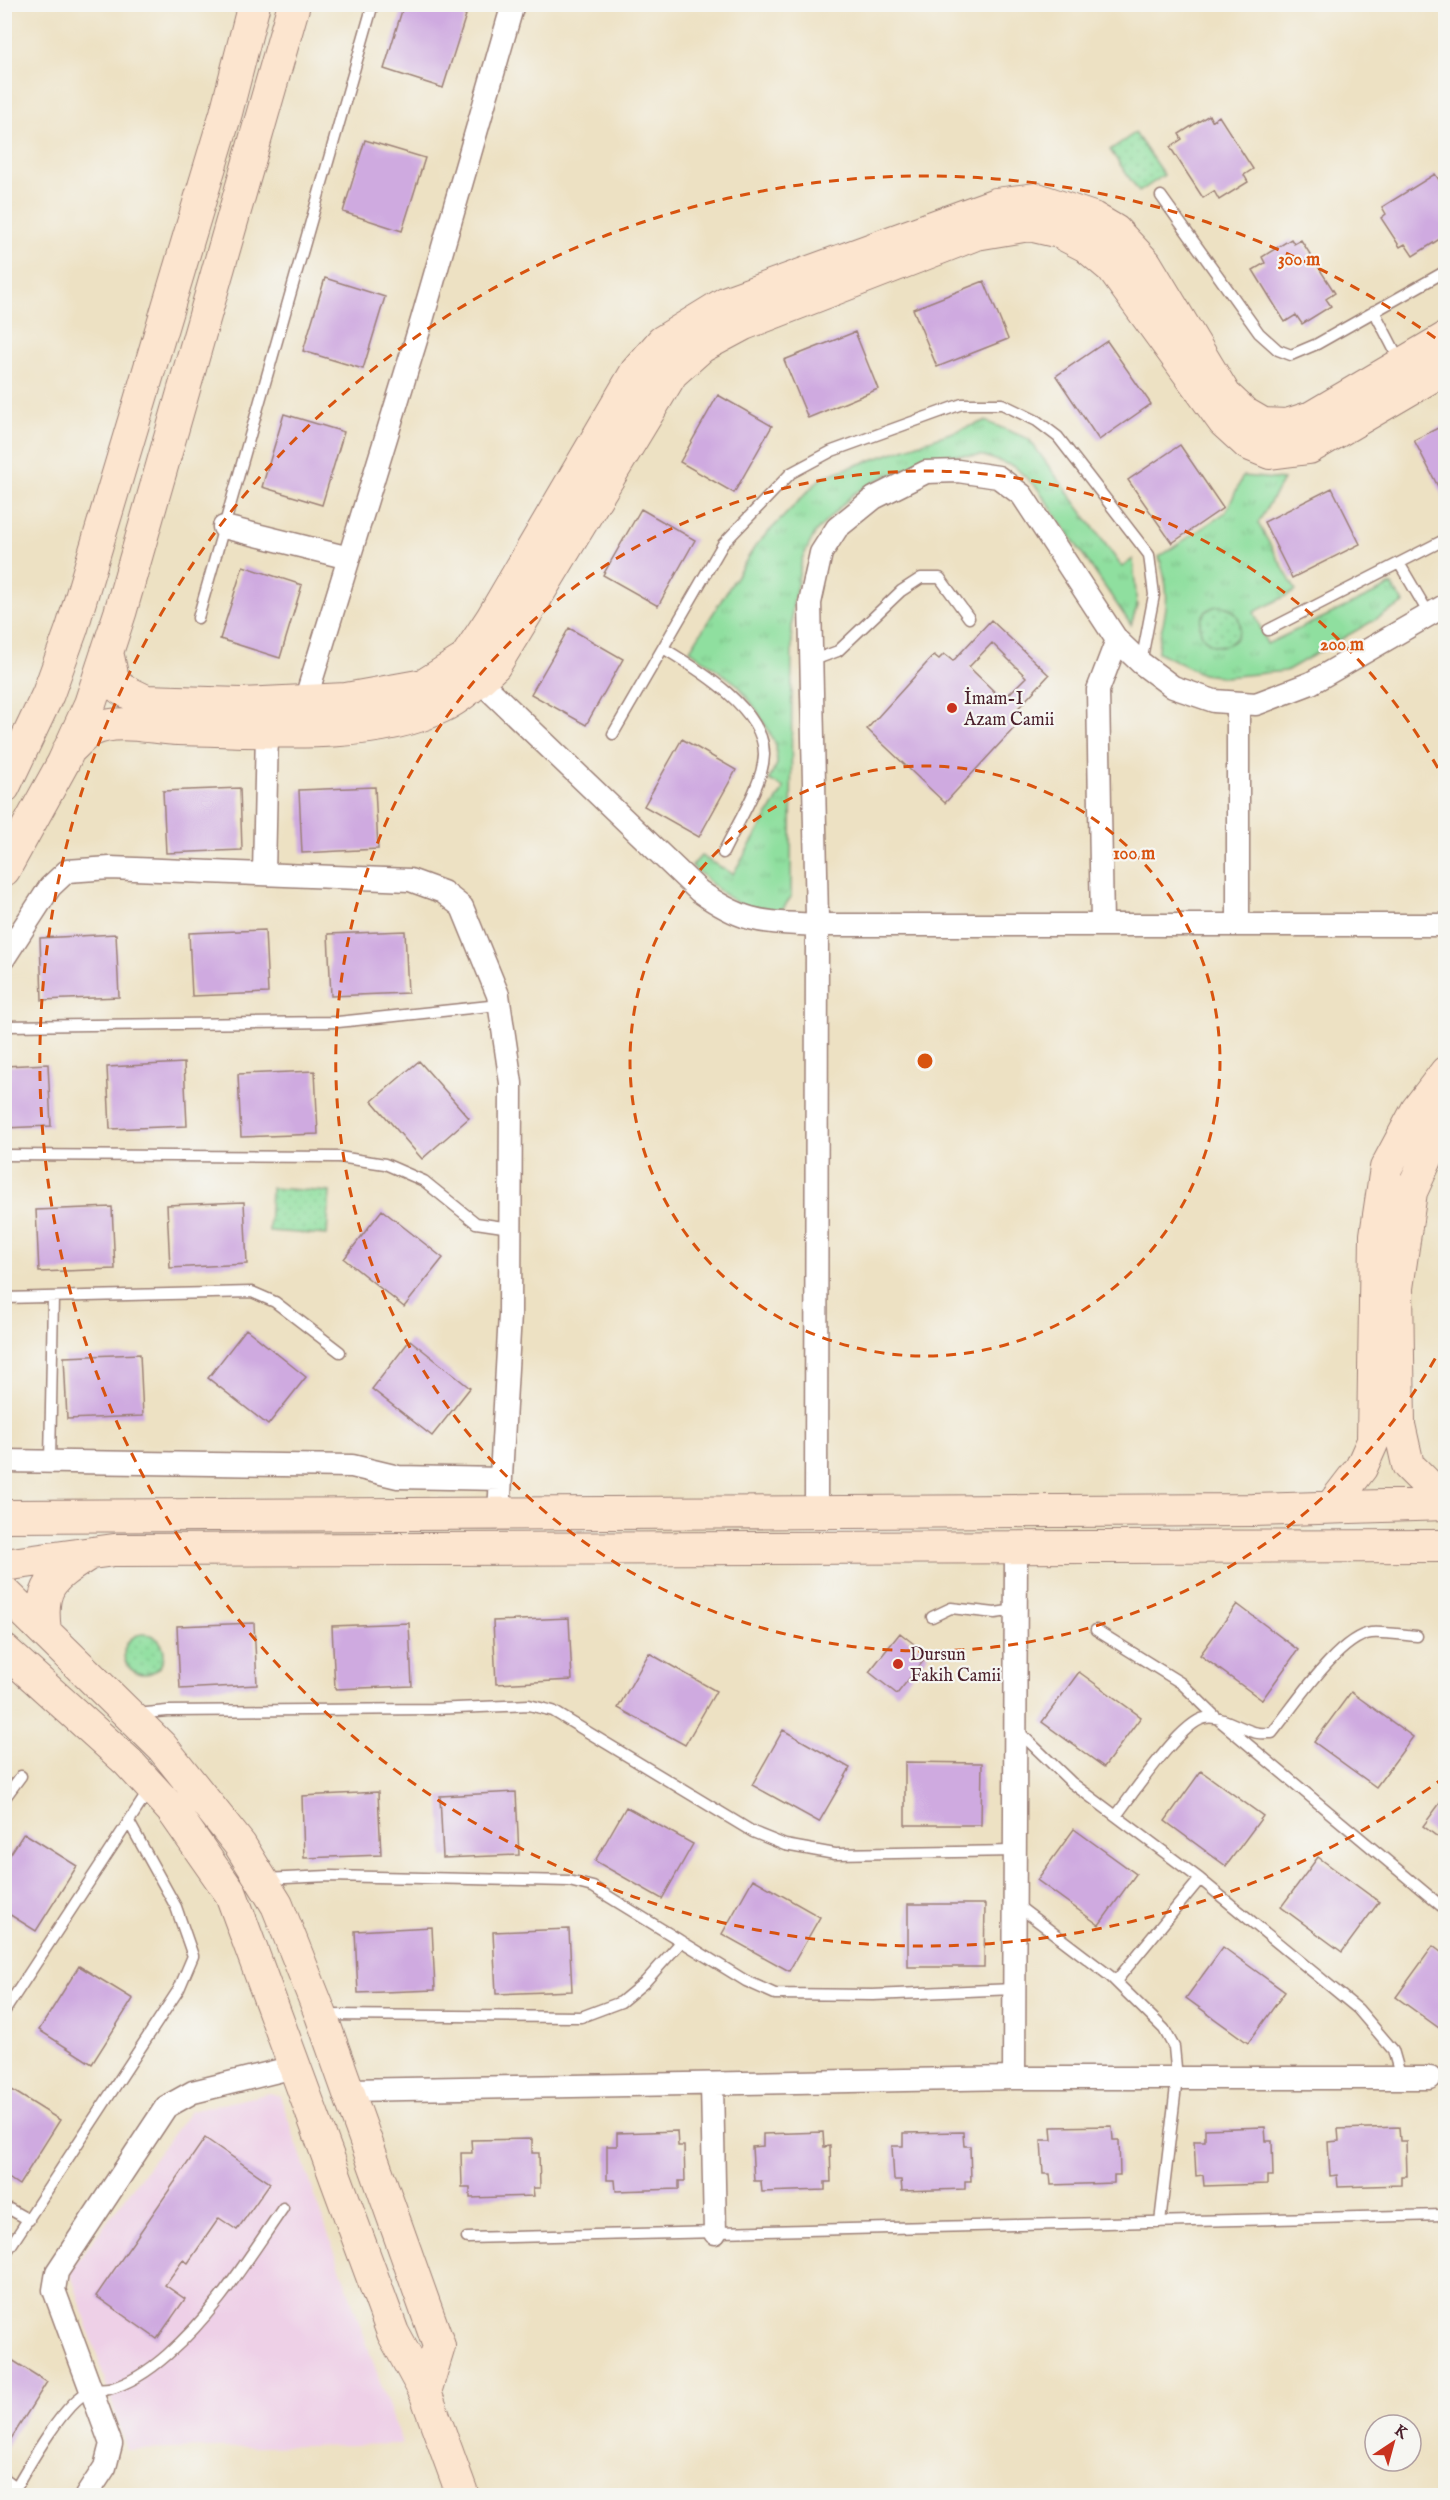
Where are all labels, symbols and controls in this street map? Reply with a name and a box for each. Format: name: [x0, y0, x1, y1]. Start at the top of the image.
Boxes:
text: 300 m: [1278, 249, 1320, 272]
text: 200 m: [1320, 634, 1364, 657]
place label: İmam-I Azam Camii: [963, 687, 1054, 732]
marker: İmam-I Azam Camii: [945, 701, 959, 715]
text: 100 m: [1113, 843, 1155, 866]
centre of rings: [915, 1051, 935, 1071]
place label: Dursun Fakih Camii: [910, 1644, 1001, 1688]
marker: Dursun Fakih Camii: [891, 1657, 905, 1671]
north arrow: [1363, 2413, 1423, 2473]
text: K: [1390, 2421, 1412, 2445]

